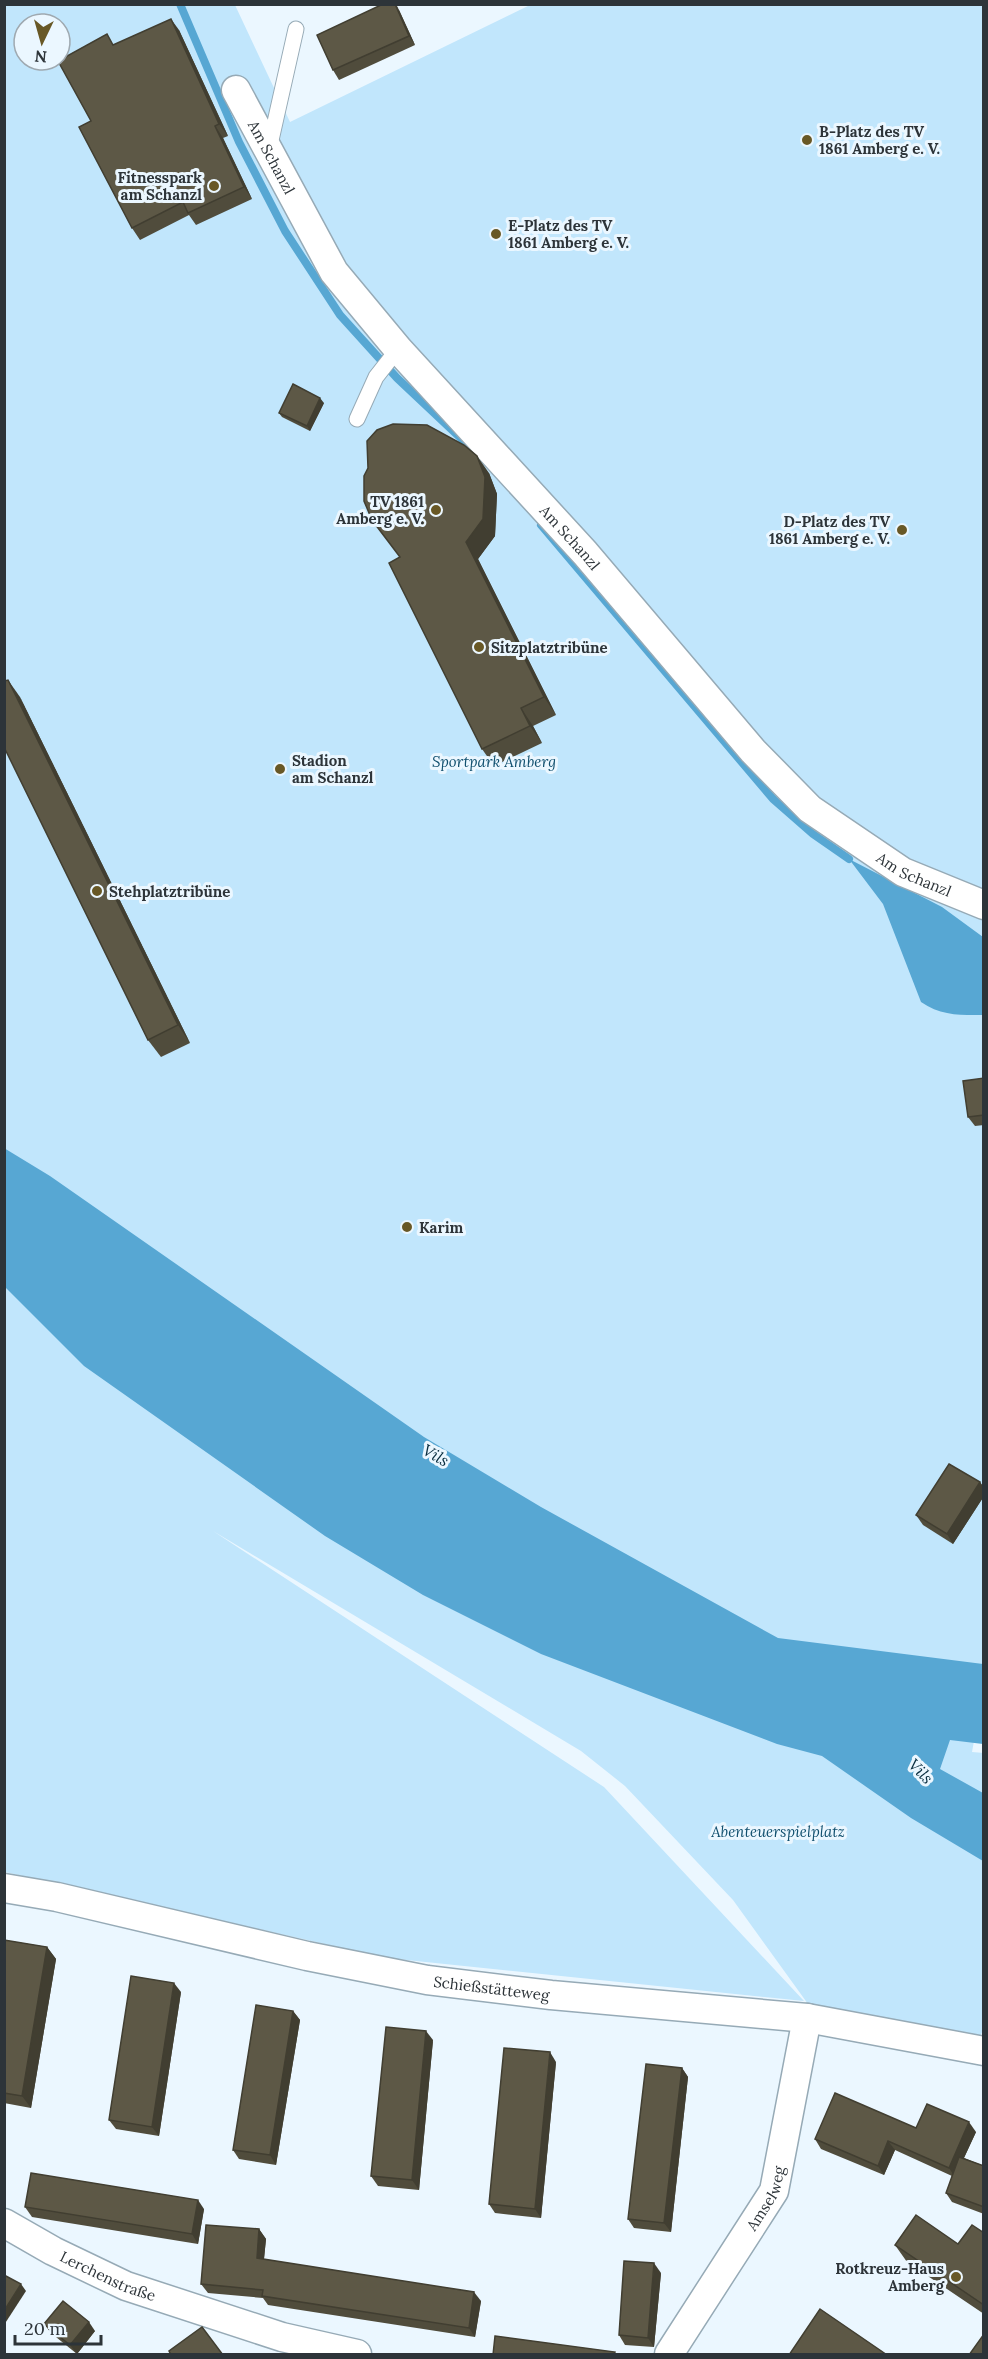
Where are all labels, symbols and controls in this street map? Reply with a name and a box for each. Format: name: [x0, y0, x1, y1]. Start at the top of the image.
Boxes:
north arrow: [12, 12, 72, 72]
text: N: [34, 46, 48, 67]
street label: Am Schanzl: [244, 116, 300, 197]
place label: B-Platz des TV 1861 Amberg e. V.: [819, 122, 940, 158]
marker: B-Platz des TV 1861 Amberg e. V.: [800, 133, 814, 147]
place label: Fitnesspark am Schanzl: [118, 168, 202, 204]
marker: Fitnesspark am Schanzl: [207, 179, 221, 193]
place label: E-Platz des TV 1861 Amberg e. V.: [508, 216, 629, 252]
marker: E-Platz des TV 1861 Amberg e. V.: [489, 227, 503, 241]
place label: TV 1861 Amberg e. V.: [336, 492, 424, 528]
street label: Am Schanzl: [535, 500, 604, 574]
marker: TV 1861 Amberg e. V.: [429, 503, 443, 517]
place label: D-Platz des TV 1861 Amberg e. V.: [769, 512, 890, 548]
marker: D-Platz des TV 1861 Amberg e. V.: [895, 523, 909, 537]
place label: Sitzplatztribüne: [491, 638, 608, 657]
marker: Sitzplatztribüne: [472, 640, 486, 654]
place label: Stadion am Schanzl: [292, 751, 374, 787]
park label: Sportpark Amberg: [432, 752, 556, 771]
marker: Stadion am Schanzl: [273, 762, 287, 776]
street label: Am Schanzl: [873, 847, 954, 900]
place label: Stehplatztribüne: [109, 882, 230, 901]
marker: Stehplatztribüne: [90, 884, 104, 898]
place label: Karim: [419, 1218, 464, 1237]
marker: Karim: [400, 1220, 414, 1234]
water label: Vils: [419, 1439, 453, 1471]
water label: Vils: [904, 1754, 938, 1788]
park label: Abenteuerspielplatz: [710, 1822, 845, 1841]
street label: Schießstätteweg: [432, 1971, 551, 2004]
street label: Amselweg: [741, 2164, 788, 2235]
street label: Lerchenstraße: [57, 2246, 158, 2305]
place label: Rotkreuz-Haus Amberg: [835, 2259, 945, 2295]
marker: Rotkreuz-Haus Amberg: [949, 2270, 963, 2284]
scale bar: [15, 2308, 100, 2346]
text: 20 m: [24, 2317, 66, 2340]

